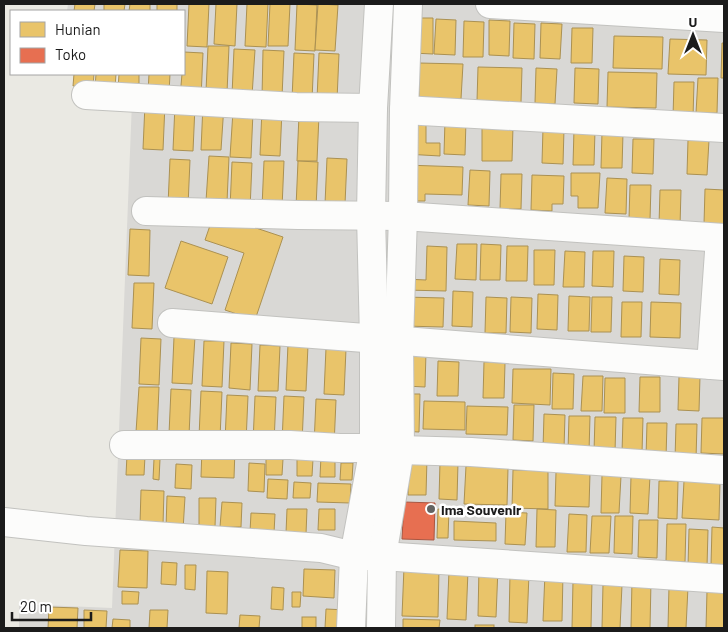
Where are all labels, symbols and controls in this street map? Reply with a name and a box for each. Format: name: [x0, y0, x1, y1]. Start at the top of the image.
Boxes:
legend: [10, 10, 185, 75]
north arrow: [668, 10, 718, 60]
text: U: [689, 13, 698, 30]
text: Hunian: [55, 20, 101, 38]
text: Toko: [55, 45, 86, 63]
place label: Ima Souvenir: [441, 501, 522, 518]
marker: Ima Souvenir: [425, 503, 437, 515]
scale bar: [12, 590, 91, 622]
text: 20 m: [20, 597, 52, 615]

